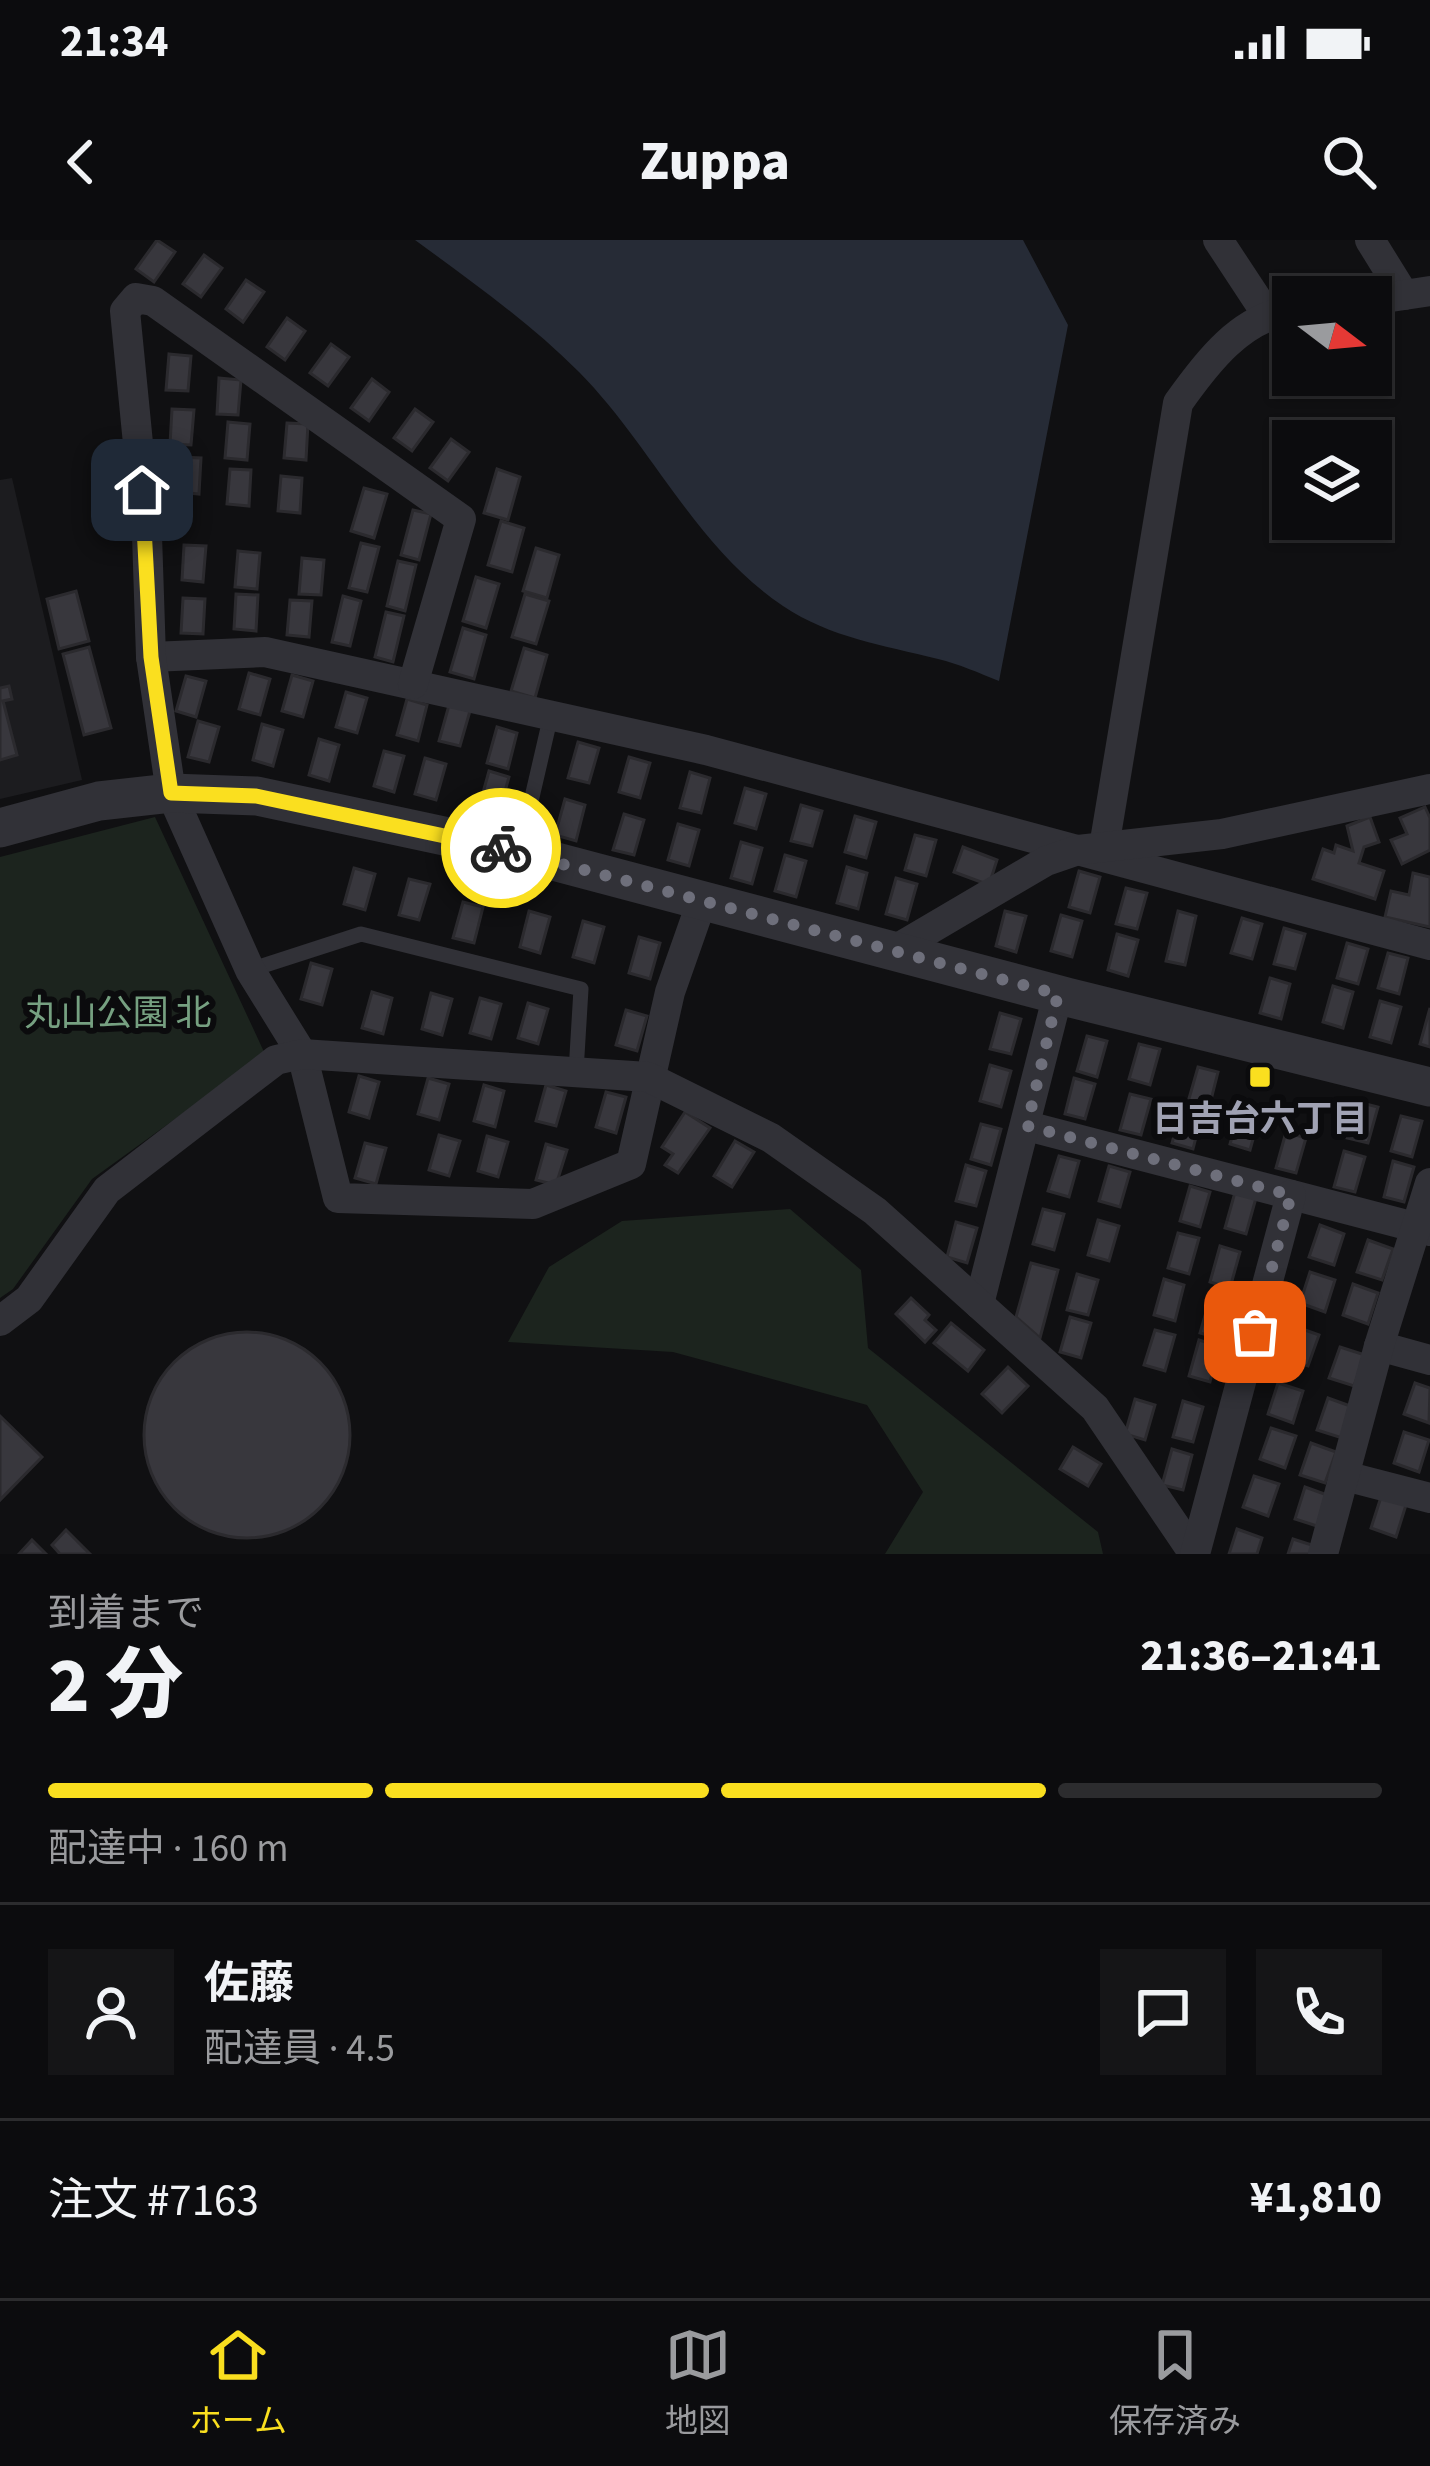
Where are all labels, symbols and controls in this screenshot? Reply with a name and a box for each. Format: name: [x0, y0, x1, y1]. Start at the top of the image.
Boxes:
text: 21:34: [60, 10, 169, 74]
text: Zuppa: [640, 124, 790, 201]
icon: back: [48, 129, 114, 195]
icon: search: [1316, 129, 1382, 195]
north arrow: [1272, 276, 1392, 396]
map controls: [1272, 276, 1392, 540]
button: layers: [1272, 420, 1392, 540]
pin: [91, 439, 193, 541]
icon: home: [109, 457, 175, 523]
courier: [441, 788, 561, 908]
icon: bike: [468, 815, 534, 881]
park label: 丸山公園 北: [24, 988, 212, 1039]
marker: 日吉台六丁目: [1247, 1064, 1273, 1090]
place label: 日吉台六丁目: [1152, 1094, 1368, 1145]
pin: [1204, 1281, 1306, 1383]
icon: bag: [1222, 1299, 1288, 1365]
text: 到着まで: [48, 1586, 204, 1642]
text: 21:36–21:41: [1140, 1624, 1382, 1688]
text: 2 分: [48, 1631, 183, 1742]
text: 配達中 · 160 m: [48, 1821, 289, 1877]
button: person: [48, 1949, 174, 2075]
button: chat: [1100, 1949, 1226, 2075]
button: phone: [1256, 1949, 1382, 2075]
text: 佐藤: [204, 1952, 294, 2016]
text: 配達員 · 4.5: [204, 2021, 395, 2077]
text: ¥1,810: [1250, 2166, 1382, 2230]
text: 注文 #7163: [48, 2169, 259, 2233]
tab: ホーム: [189, 2322, 287, 2445]
tab: 地図: [665, 2322, 731, 2445]
tab: 保存済み: [1109, 2322, 1241, 2445]

